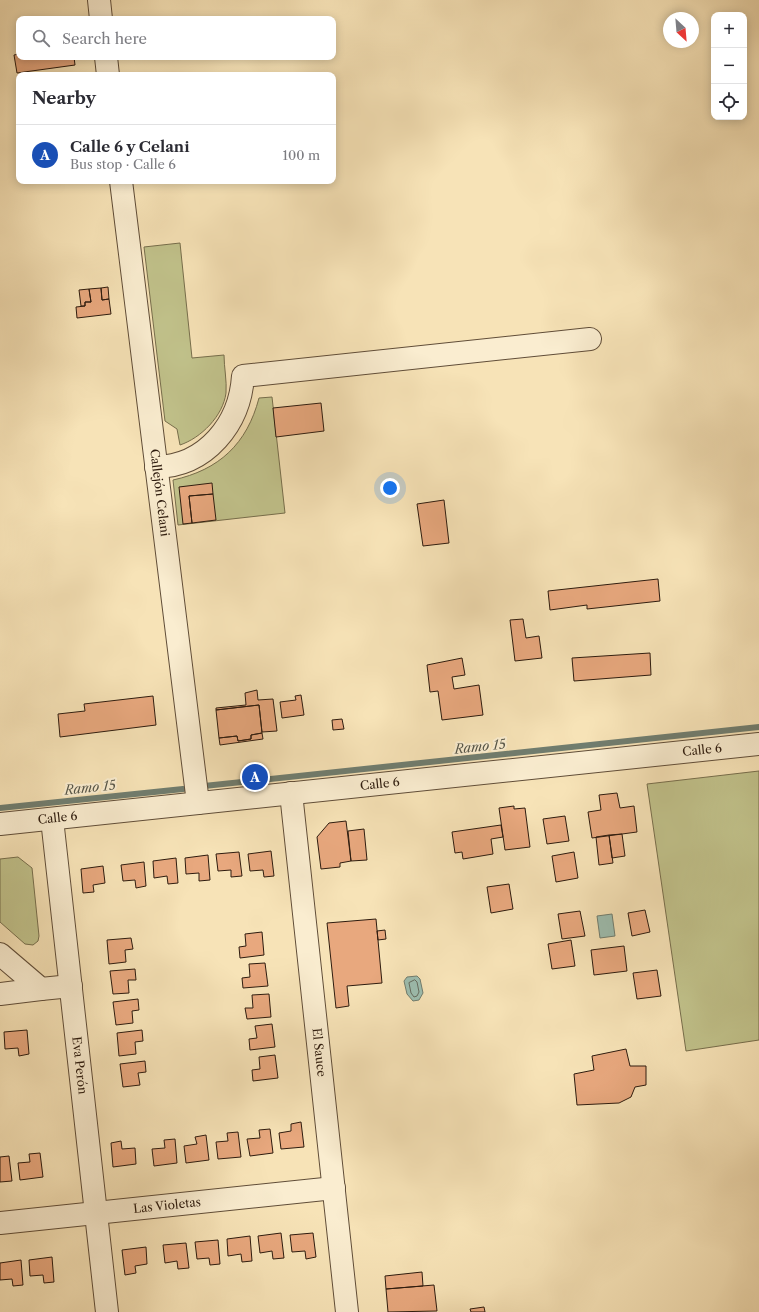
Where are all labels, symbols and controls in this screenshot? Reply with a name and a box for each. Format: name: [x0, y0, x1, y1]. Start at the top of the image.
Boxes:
north arrow: [663, 12, 699, 48]
map controls: [711, 12, 747, 120]
button: +: [711, 12, 747, 48]
search box: [16, 16, 336, 60]
icon: search: [30, 27, 52, 49]
text: Search here: [62, 29, 147, 48]
button: −: [711, 48, 747, 84]
button: locate: [711, 84, 747, 120]
text: Nearby: [32, 88, 96, 108]
text: Calle 6 y Celani: [70, 137, 190, 156]
text: A: [40, 147, 50, 163]
text: 100 m: [282, 147, 320, 163]
text: Bus stop · Calle 6: [70, 156, 176, 172]
street label: Callejón Celani: [147, 448, 173, 538]
your location: [380, 478, 400, 498]
water label: Ramo 15: [453, 735, 507, 757]
street label: Calle 6: [682, 740, 723, 759]
pin: A: [242, 762, 268, 792]
street label: Calle 6: [359, 774, 400, 793]
water label: Ramo 15: [63, 776, 117, 798]
street label: Calle 6: [37, 808, 78, 827]
street label: El Sauce: [309, 1027, 330, 1078]
street label: Eva Perón: [69, 1036, 91, 1096]
street label: Las Violetas: [132, 1194, 202, 1216]

